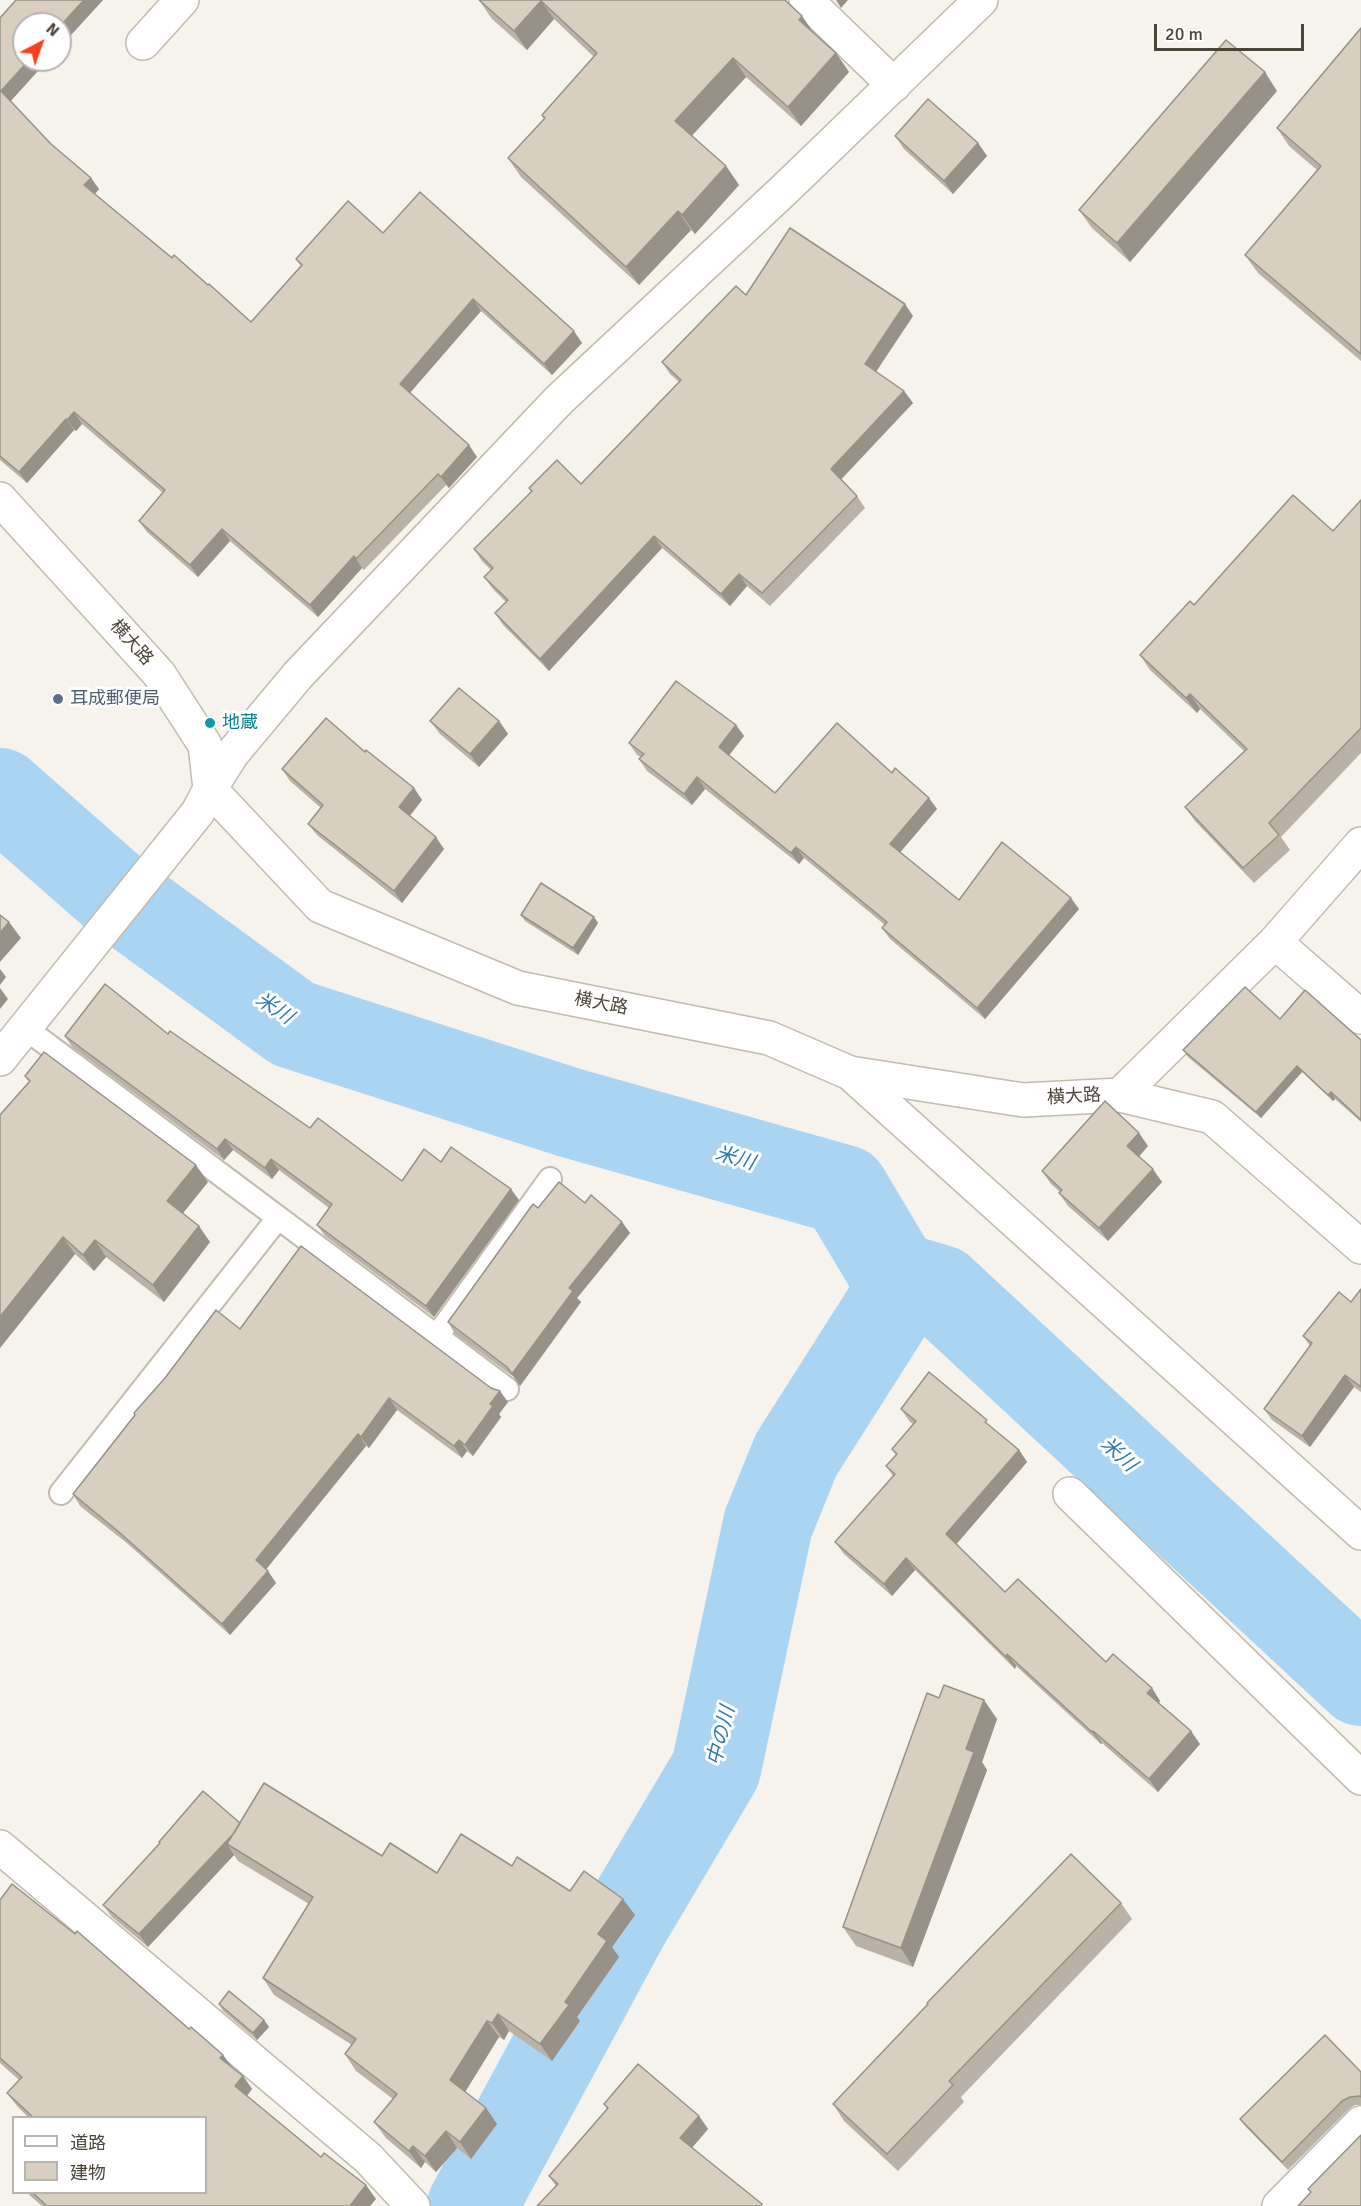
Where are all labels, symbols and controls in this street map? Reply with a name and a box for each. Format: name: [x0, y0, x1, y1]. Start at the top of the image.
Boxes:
north arrow: [12, 12, 72, 72]
scale bar: [1157, 12, 1307, 50]
text: N: [42, 19, 63, 41]
text: 20 m: [1165, 23, 1203, 45]
street label: 横大路: [105, 616, 157, 670]
place label: 耳成郵便局: [70, 688, 160, 710]
marker: 耳成郵便局: [51, 692, 65, 706]
place label: 地蔵: [222, 712, 258, 734]
marker: 地蔵: [203, 716, 217, 730]
water label: 米川: [251, 988, 297, 1030]
street label: 横大路: [572, 988, 630, 1020]
street label: 横大路: [1046, 1085, 1102, 1109]
water label: 米川: [712, 1142, 758, 1176]
water label: 米川: [1095, 1433, 1141, 1477]
water label: 中の川: [703, 1704, 741, 1768]
legend: [12, 2116, 207, 2194]
text: 道路: [70, 2132, 106, 2154]
text: 建物: [70, 2162, 106, 2184]

